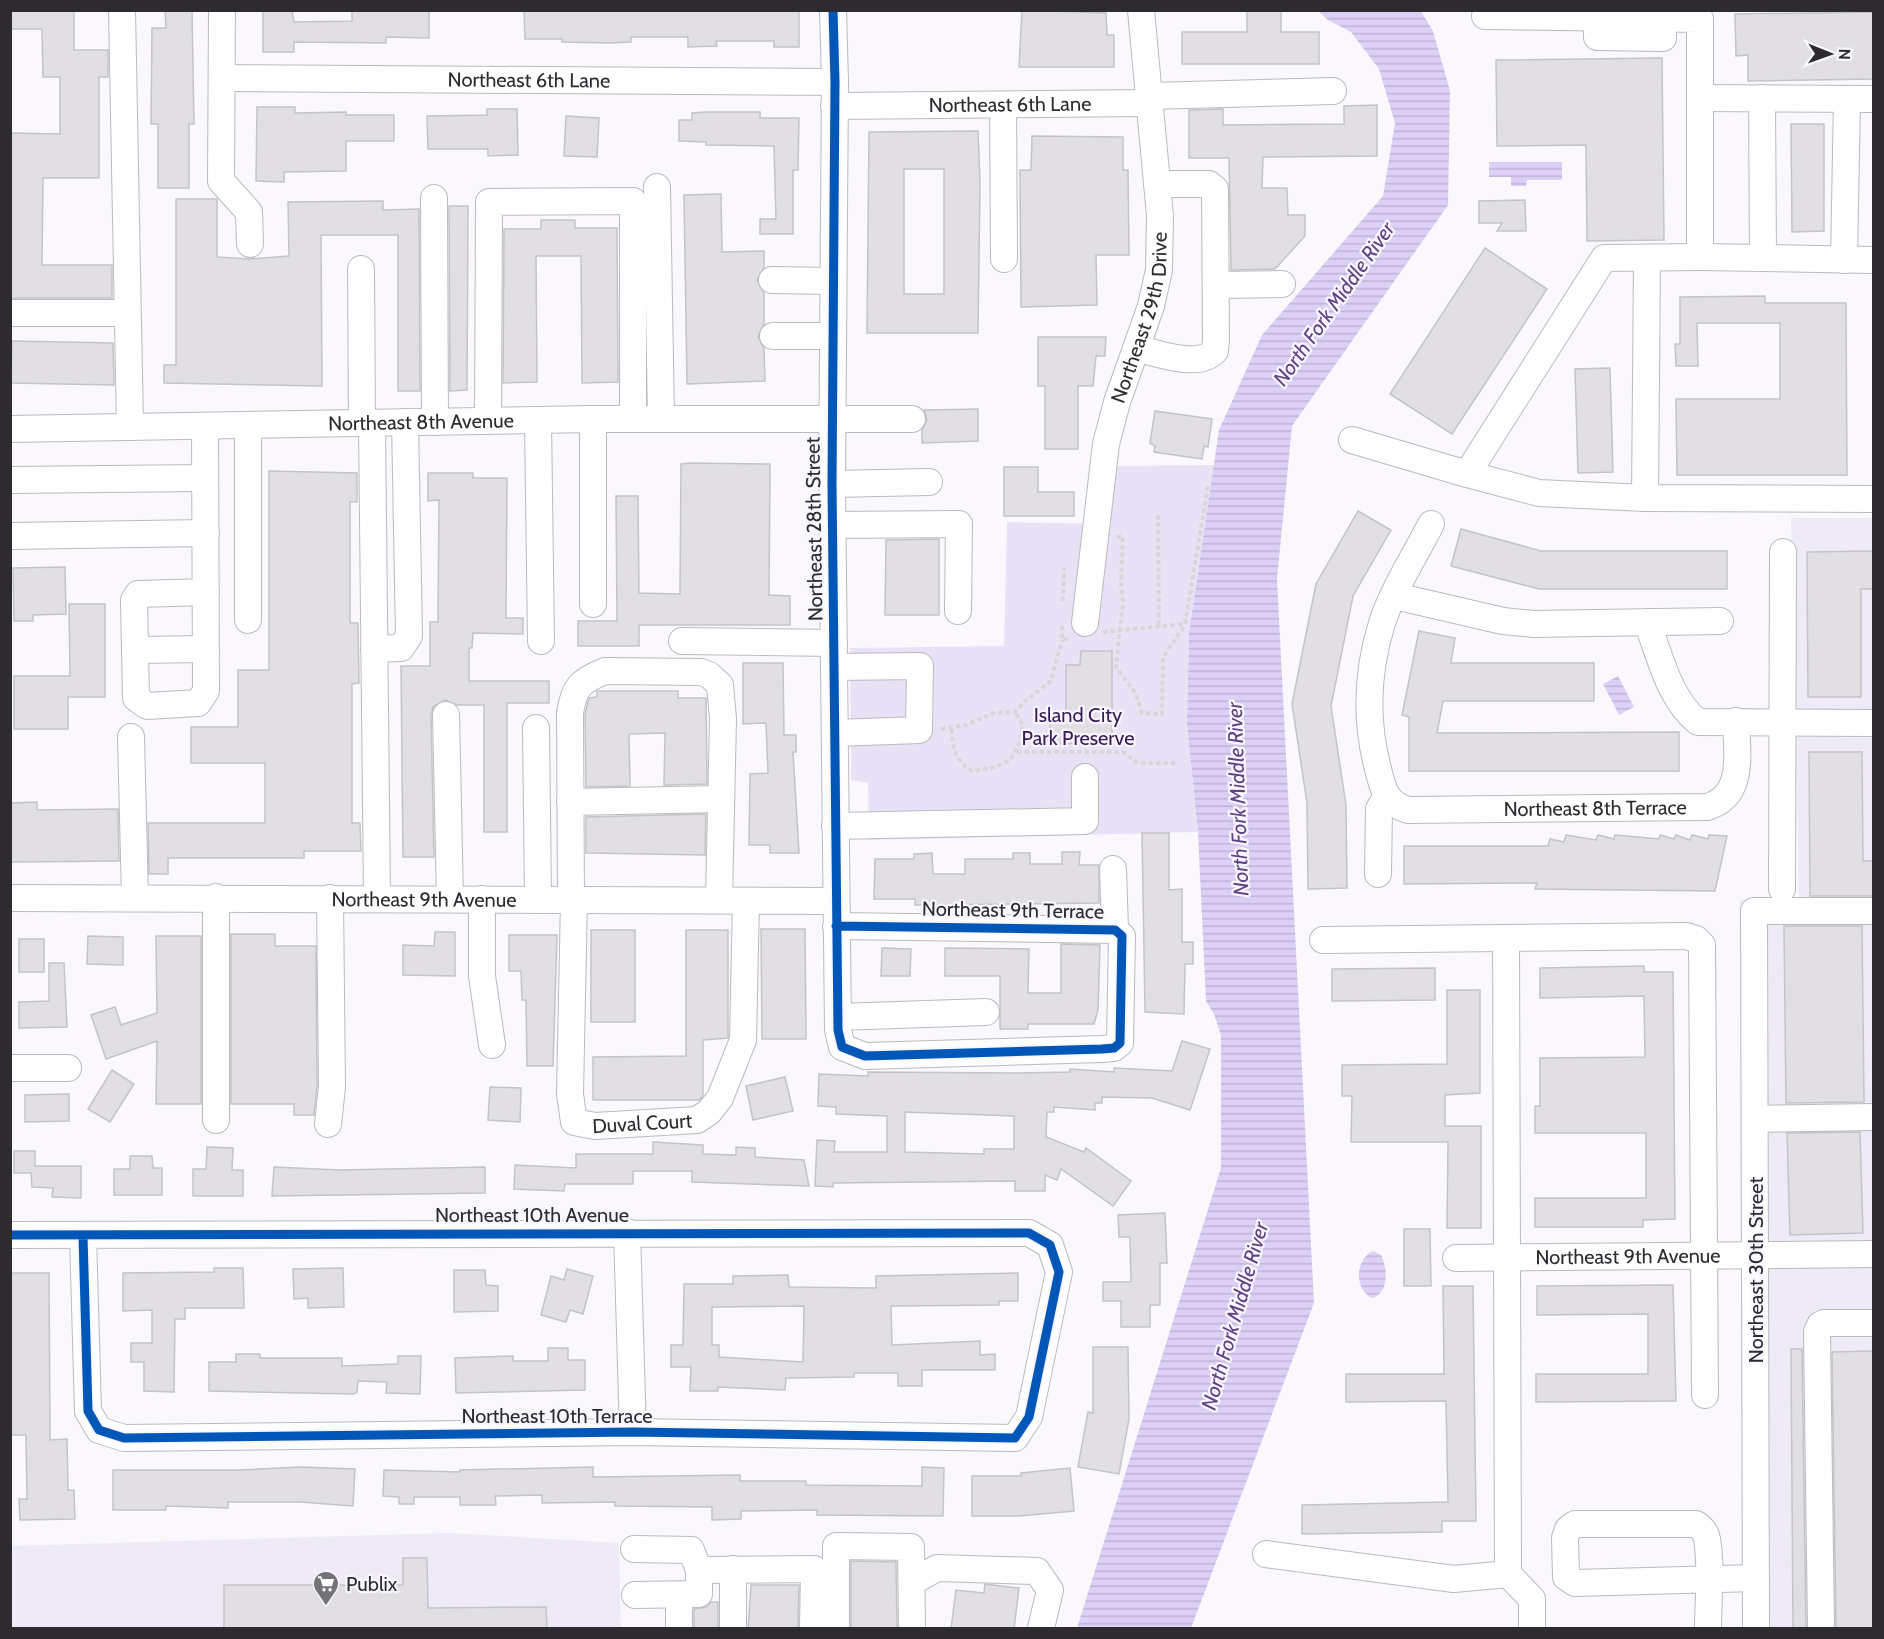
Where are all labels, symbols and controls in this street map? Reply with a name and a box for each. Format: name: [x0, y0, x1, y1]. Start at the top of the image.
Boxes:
north arrow: [1800, 24, 1860, 84]
text: N: [1835, 48, 1854, 60]
street label: Northeast 6th Lane: [448, 67, 610, 93]
street label: Northeast 6th Lane: [929, 92, 1091, 117]
water label: North Fork Middle River: [1268, 216, 1400, 390]
street label: Northeast 29th Drive: [1106, 232, 1172, 406]
street label: Northeast 8th Avenue: [328, 408, 514, 436]
street label: Northeast 28th Street: [800, 436, 828, 621]
water label: North Fork Middle River: [1222, 700, 1253, 896]
park label: Island City Park Preserve: [1022, 703, 1134, 750]
street label: Northeast 8th Terrace: [1504, 795, 1687, 821]
street label: Northeast 9th Avenue: [331, 887, 517, 912]
street label: Northeast 9th Terrace: [922, 896, 1104, 924]
street label: Duval Court: [592, 1108, 693, 1138]
street label: Northeast 30th Street: [1744, 1177, 1768, 1363]
street label: Northeast 10th Avenue: [435, 1203, 629, 1227]
water label: North Fork Middle River: [1196, 1218, 1274, 1413]
street label: Northeast 9th Avenue: [1535, 1243, 1721, 1269]
street label: Northeast 10th Terrace: [461, 1404, 653, 1428]
supermarket icon: Publix: [311, 1569, 341, 1607]
place label: Publix: [346, 1572, 398, 1596]

